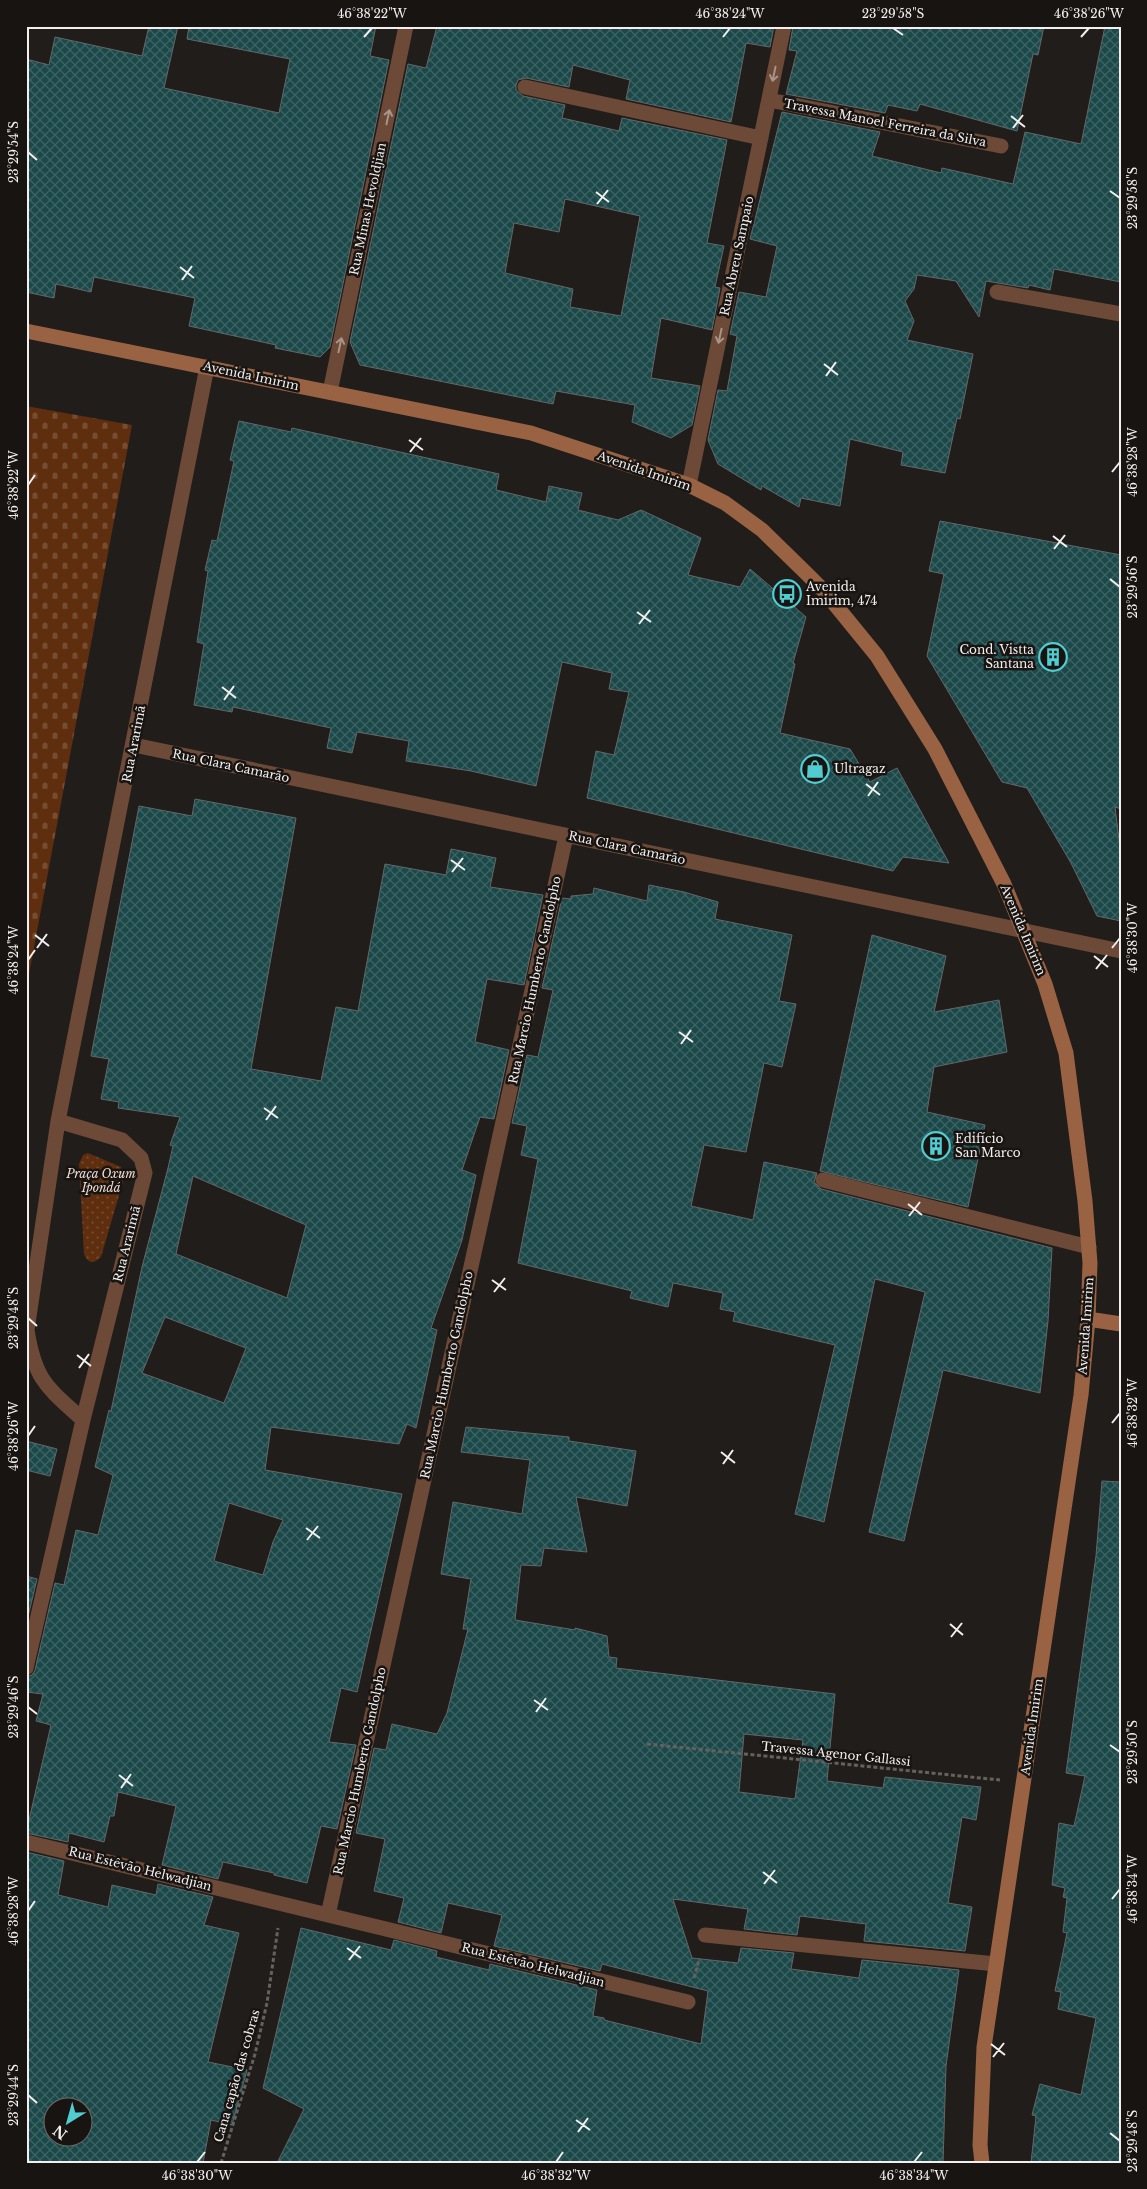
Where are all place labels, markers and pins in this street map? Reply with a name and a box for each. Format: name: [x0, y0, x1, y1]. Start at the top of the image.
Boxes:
bus stop icon: Avenida Imirim, 474: [772, 579, 802, 609]
place label: Avenida Imirim, 474: [805, 579, 877, 608]
place label: Cond. Vistta Santana: [959, 642, 1034, 671]
building icon: Cond. Vistta Santana: [1038, 642, 1068, 672]
shop icon: Ultragaz: [800, 754, 830, 784]
place label: Ultragaz: [834, 761, 886, 776]
building icon: Edifício San Marco: [921, 1131, 951, 1161]
place label: Edifício San Marco: [955, 1131, 1021, 1160]

